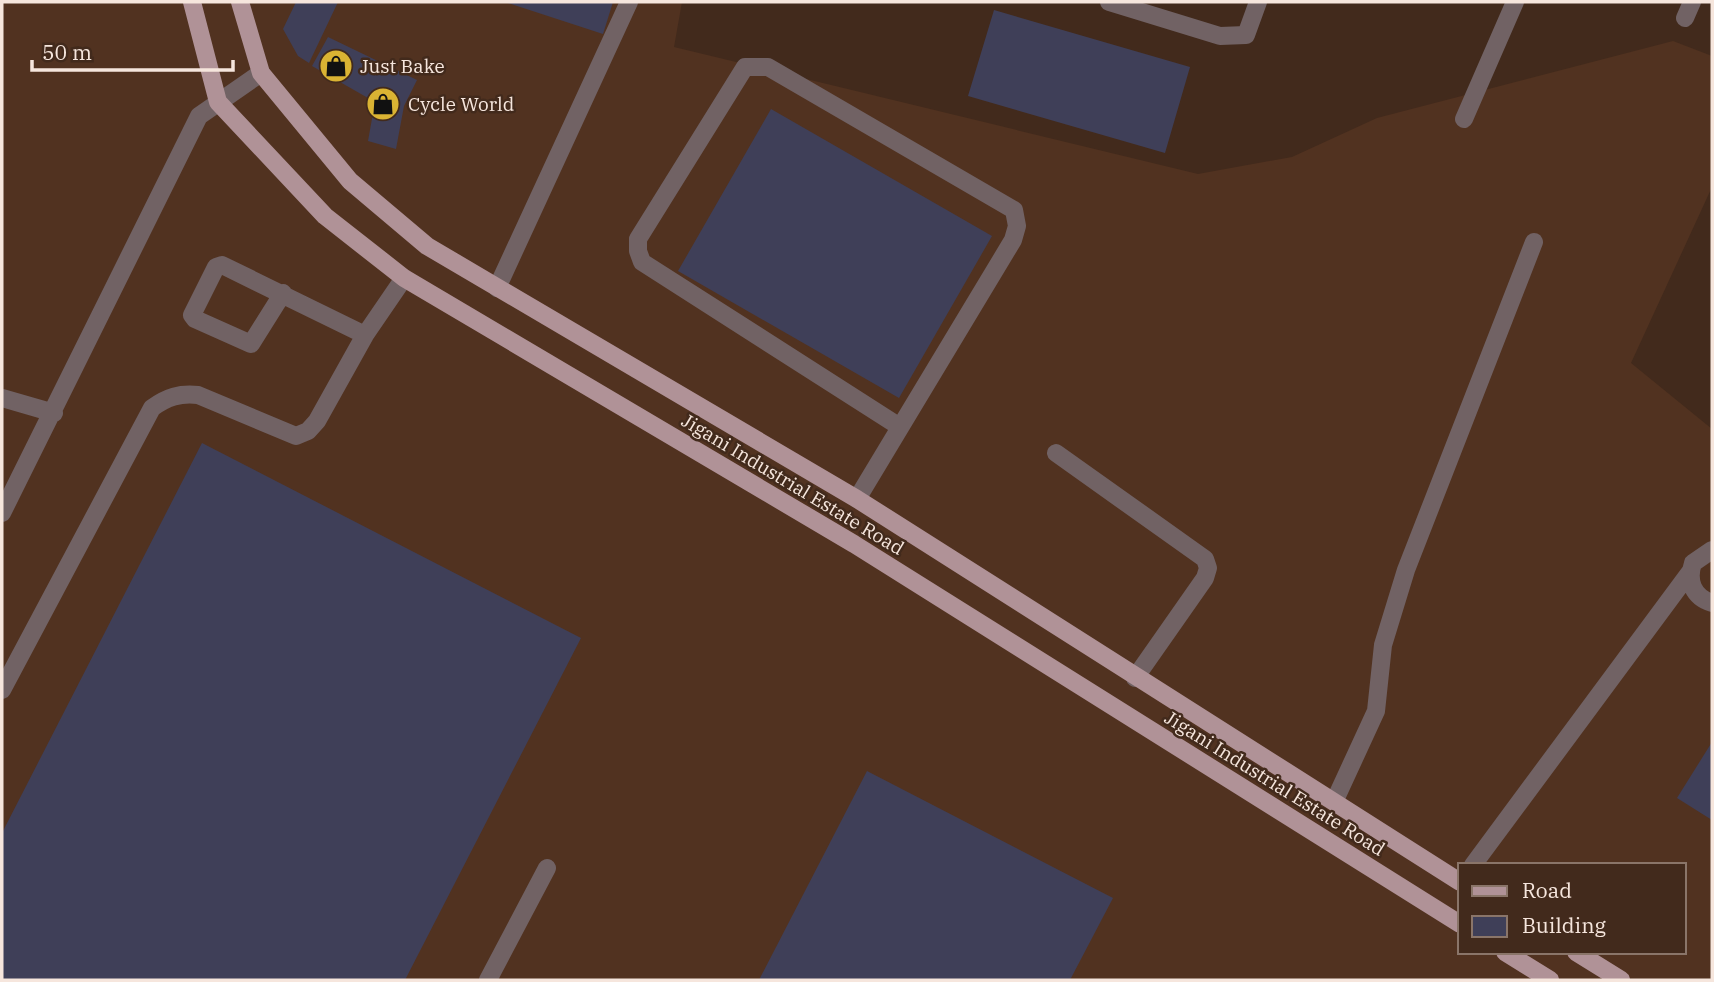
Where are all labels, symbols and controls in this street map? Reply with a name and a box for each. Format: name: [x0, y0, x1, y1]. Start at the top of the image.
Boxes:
scale bar: [32, 28, 233, 72]
text: 50 m: [42, 38, 92, 66]
shop icon: Just Bake: [317, 47, 355, 85]
place label: Just Bake: [360, 54, 445, 78]
shop icon: Cycle World: [364, 85, 402, 123]
place label: Cycle World: [408, 92, 514, 116]
street label: Jigani Industrial Estate Road: [677, 408, 909, 560]
street label: Jigani Industrial Estate Road: [1160, 705, 1390, 861]
legend: [1458, 863, 1686, 954]
text: Road: [1522, 876, 1572, 904]
text: Building: [1522, 911, 1607, 939]

